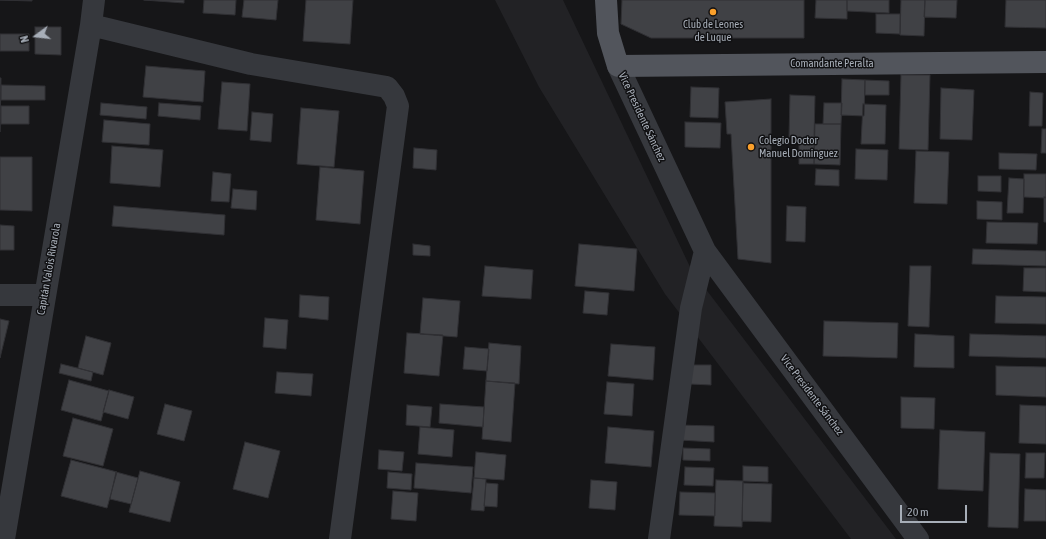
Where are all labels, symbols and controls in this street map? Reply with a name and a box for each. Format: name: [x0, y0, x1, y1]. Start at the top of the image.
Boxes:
marker: Club de Leones de Luque: [708, 7, 718, 17]
north arrow: [16, 16, 56, 56]
place label: Club de Leones de Luque: [683, 18, 743, 44]
text: N: [18, 34, 31, 44]
street label: Comandante Peralta: [790, 57, 874, 71]
street label: Vice Presidente Sánchez: [616, 70, 668, 164]
place label: Colegio Doctor Manuel Dominguez: [759, 134, 838, 160]
marker: Colegio Doctor Manuel Dominguez: [746, 142, 756, 152]
street label: Capitán Valois Rivarola: [34, 222, 64, 316]
street label: Vice Presidente Sánchez: [778, 352, 846, 438]
scale bar: [902, 497, 969, 523]
text: 20 m: [907, 505, 929, 519]

